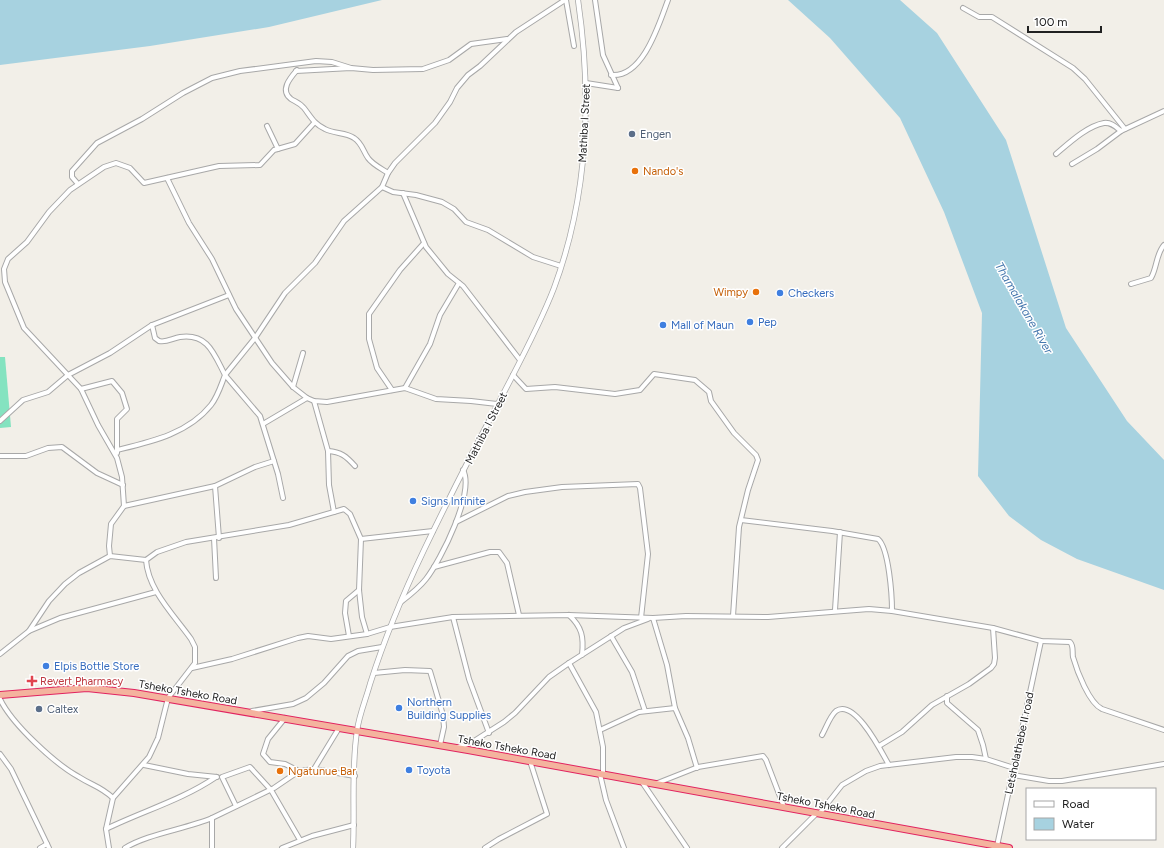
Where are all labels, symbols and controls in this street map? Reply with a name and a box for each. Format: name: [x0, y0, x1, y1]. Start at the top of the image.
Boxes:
scale bar: [1028, 8, 1101, 34]
text: 100 m: [1034, 15, 1068, 29]
street label: Mathiba I Street: [576, 83, 593, 163]
place label: Engen: [640, 128, 671, 141]
marker: Engen: [627, 129, 637, 139]
place label: Nando's: [643, 165, 683, 178]
marker: Nando's: [630, 166, 640, 176]
water label: Thamalakane River: [992, 260, 1056, 357]
place label: Wimpy: [713, 286, 748, 299]
marker: Wimpy: [751, 287, 761, 297]
place label: Checkers: [788, 287, 834, 300]
marker: Checkers: [775, 288, 785, 298]
place label: Pep: [758, 316, 777, 329]
marker: Pep: [745, 317, 755, 327]
place label: Mall of Maun: [671, 319, 734, 332]
marker: Mall of Maun: [658, 320, 668, 330]
street label: Mathiba I Street: [463, 390, 510, 466]
place label: Signs Infinite: [421, 495, 485, 508]
marker: Signs Infinite: [408, 496, 418, 506]
place label: Elpis Bottle Store: [54, 660, 139, 673]
marker: Elpis Bottle Store: [41, 661, 51, 671]
place label: Revert Pharmacy: [40, 675, 124, 688]
marker: Revert Pharmacy: [27, 676, 37, 686]
street label: Tsheko Tsheko Road: [138, 677, 238, 708]
street label: Letsholathebe II road: [1002, 691, 1037, 795]
place label: Northern Building Supplies: [407, 696, 491, 722]
place label: Caltex: [47, 703, 79, 716]
marker: Northern Building Supplies: [394, 703, 404, 713]
marker: Caltex: [34, 704, 44, 714]
street label: Tsheko Tsheko Road: [457, 732, 557, 763]
place label: Toyota: [417, 764, 450, 777]
place label: Ngatunue Bar: [288, 765, 356, 778]
marker: Toyota: [404, 765, 414, 775]
marker: Ngatunue Bar: [275, 766, 285, 776]
legend: [1026, 788, 1156, 840]
street label: Tsheko Tsheko Road: [776, 790, 876, 821]
text: Road: [1062, 797, 1090, 811]
text: Water: [1062, 817, 1094, 831]

